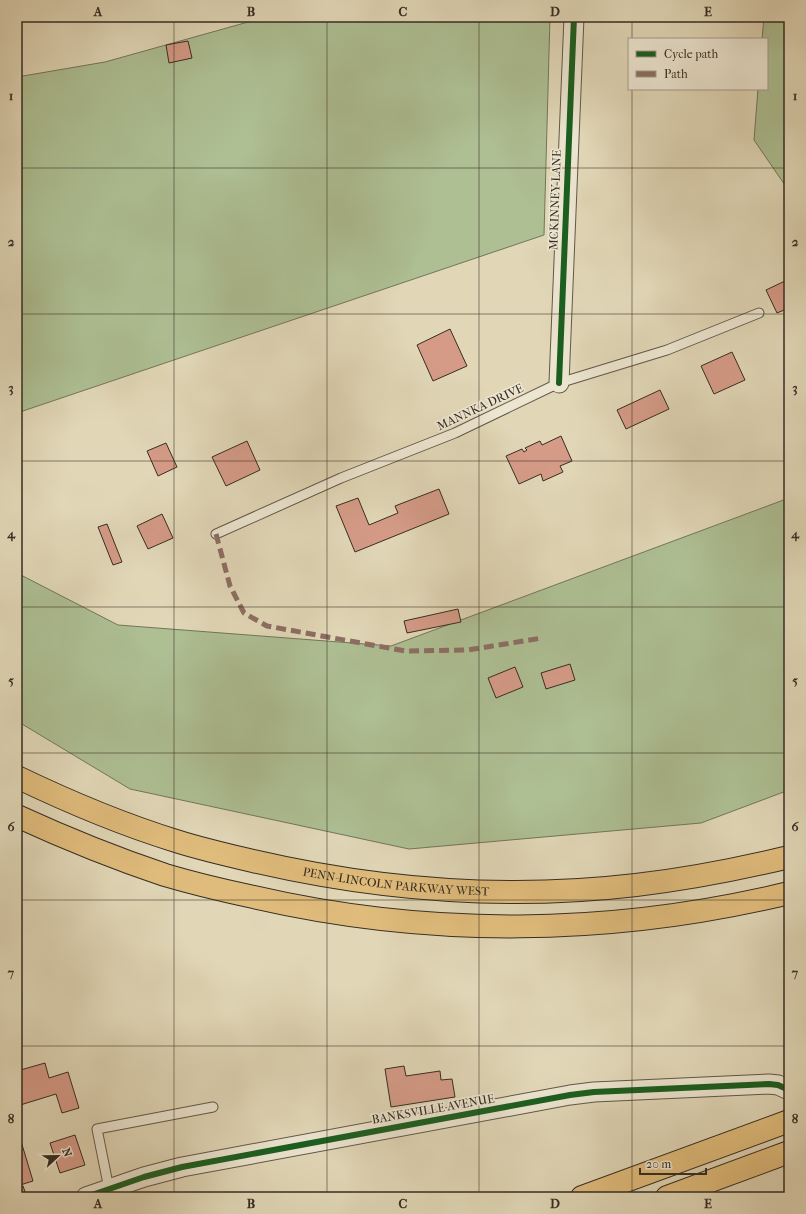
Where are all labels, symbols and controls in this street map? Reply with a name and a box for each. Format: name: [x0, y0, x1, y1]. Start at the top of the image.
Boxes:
text: A: [93, 4, 103, 19]
text: B: [247, 4, 256, 19]
text: C: [399, 4, 408, 19]
text: D: [550, 4, 560, 19]
text: E: [704, 4, 712, 19]
legend: [628, 38, 768, 90]
text: Cycle path: [664, 47, 719, 61]
text: Path: [664, 67, 688, 81]
text: 1: [9, 88, 14, 103]
text: 1: [793, 88, 798, 103]
street label: MCKINNEY LANE: [546, 150, 564, 250]
text: 2: [8, 234, 15, 249]
text: 2: [792, 234, 799, 249]
text: 3: [8, 380, 14, 396]
text: 3: [792, 380, 798, 396]
street label: MANNKA DRIVE: [435, 381, 525, 433]
text: 4: [6, 526, 16, 542]
text: 4: [790, 526, 800, 542]
text: 5: [8, 673, 14, 688]
text: 5: [792, 673, 798, 688]
text: 6: [7, 819, 15, 834]
text: 6: [791, 819, 799, 834]
street label: PENN-LINCOLN PARKWAY WEST: [302, 865, 490, 899]
text: 7: [7, 965, 15, 980]
text: 7: [791, 965, 799, 980]
street label: BANKSVILLE AVENUE: [371, 1091, 495, 1127]
text: 8: [8, 1111, 15, 1126]
text: 8: [792, 1111, 799, 1126]
north arrow: [38, 1136, 78, 1176]
text: N: [59, 1146, 75, 1159]
scale bar: [640, 1150, 706, 1176]
text: 20 m: [646, 1157, 671, 1171]
text: A: [93, 1196, 103, 1211]
text: B: [247, 1196, 256, 1211]
text: C: [399, 1196, 408, 1211]
text: D: [550, 1196, 560, 1211]
text: E: [704, 1196, 712, 1211]

